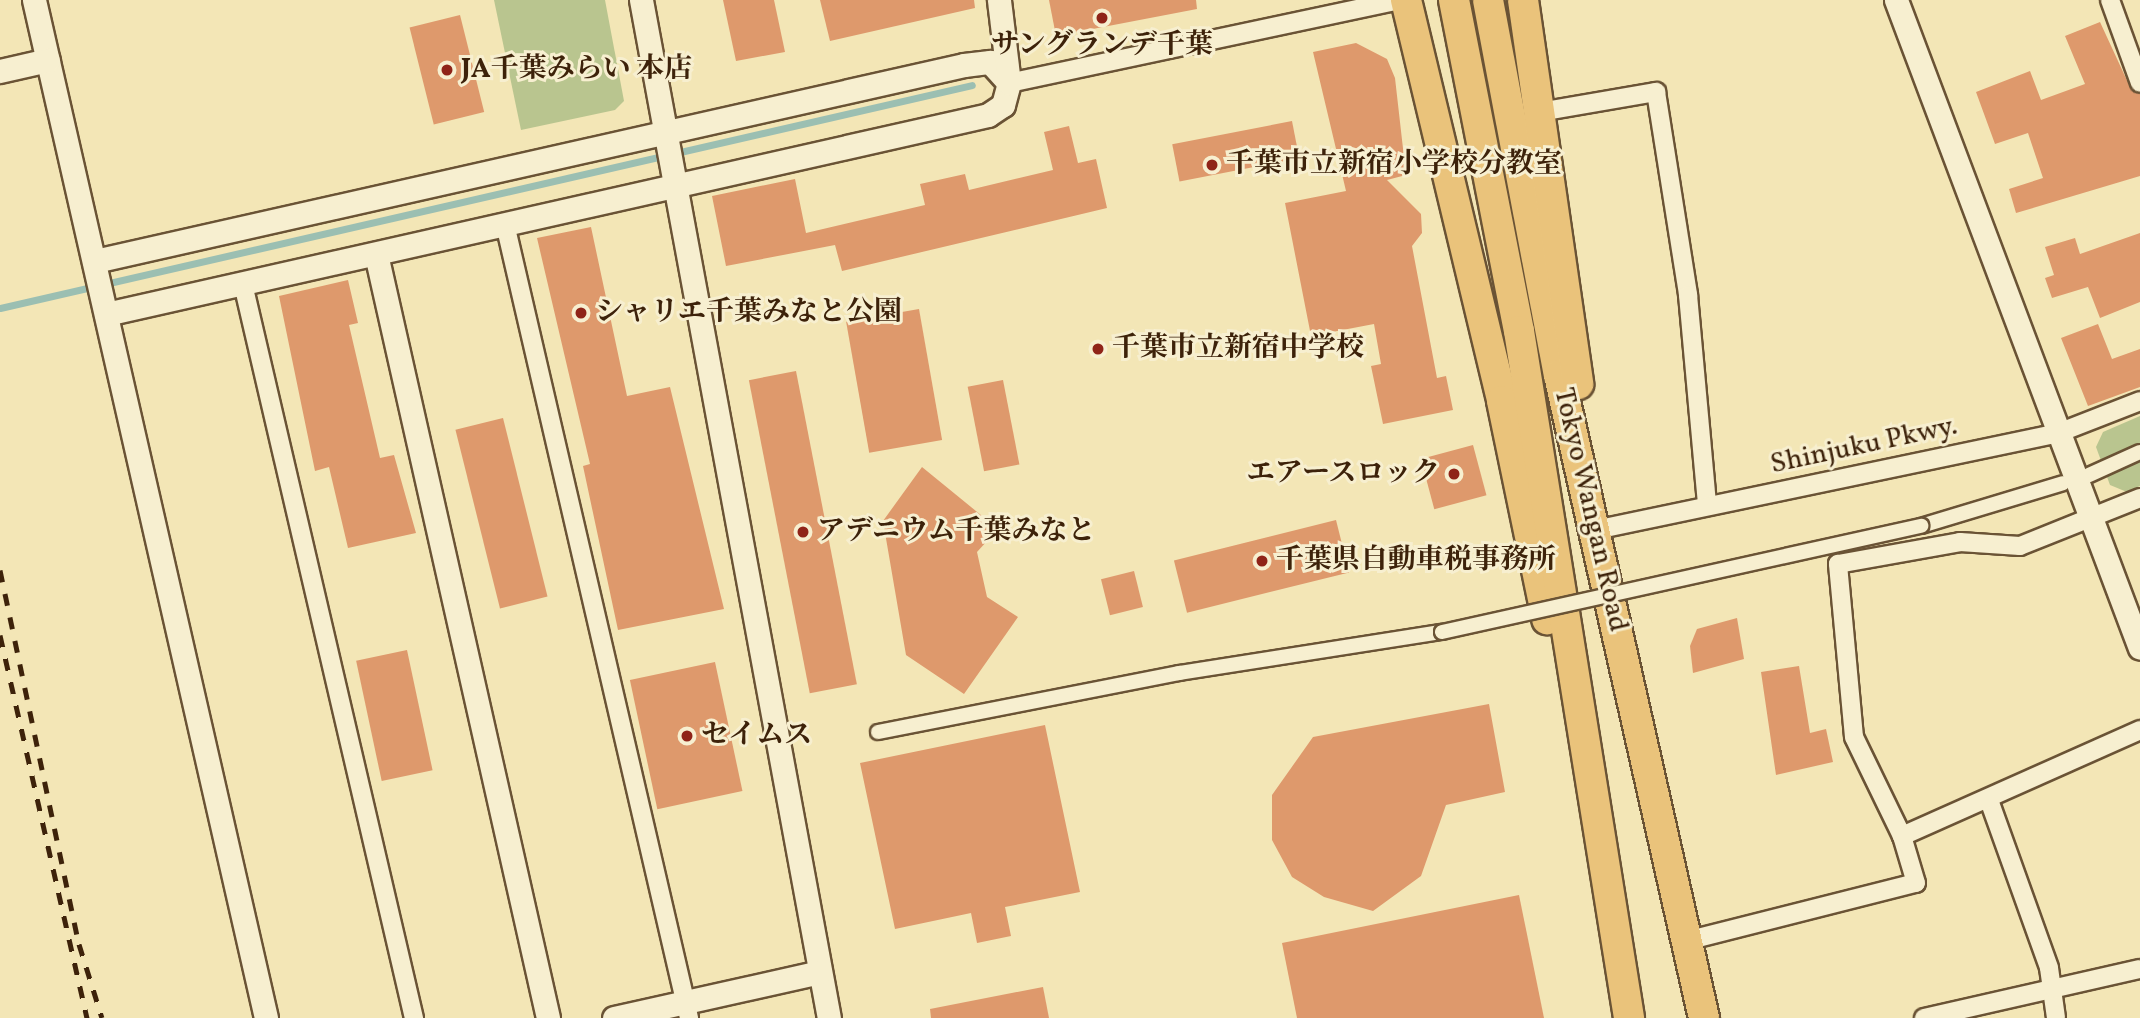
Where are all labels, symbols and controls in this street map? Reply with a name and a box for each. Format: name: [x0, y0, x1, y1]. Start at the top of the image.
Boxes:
marker: サングランデ千葉: [1094, 10, 1110, 26]
place label: サングランデ千葉: [990, 29, 1214, 63]
place label: JA千葉みらい 本店: [461, 53, 692, 87]
marker: JA千葉みらい 本店: [439, 62, 455, 78]
place label: 千葉市立新宿小学校分教室: [1226, 148, 1562, 182]
marker: 千葉市立新宿小学校分教室: [1204, 157, 1220, 173]
place label: シャリエ千葉みなと公園: [595, 296, 903, 330]
marker: シャリエ千葉みなと公園: [573, 305, 589, 321]
place label: 千葉市立新宿中学校: [1112, 332, 1364, 366]
marker: 千葉市立新宿中学校: [1090, 341, 1106, 357]
street label: Tokyo Wangan Road: [1545, 384, 1635, 636]
street label: Shinjuku Pkwy.: [1768, 410, 1960, 482]
place label: エアースロック: [1245, 457, 1440, 491]
marker: エアースロック: [1446, 466, 1462, 482]
place label: アデニウム千葉みなと: [817, 515, 1097, 549]
marker: アデニウム千葉みなと: [795, 524, 811, 540]
place label: 千葉県自動車税事務所: [1276, 544, 1556, 578]
marker: 千葉県自動車税事務所: [1254, 553, 1270, 569]
place label: セイムス: [701, 719, 813, 753]
marker: セイムス: [679, 728, 695, 744]

